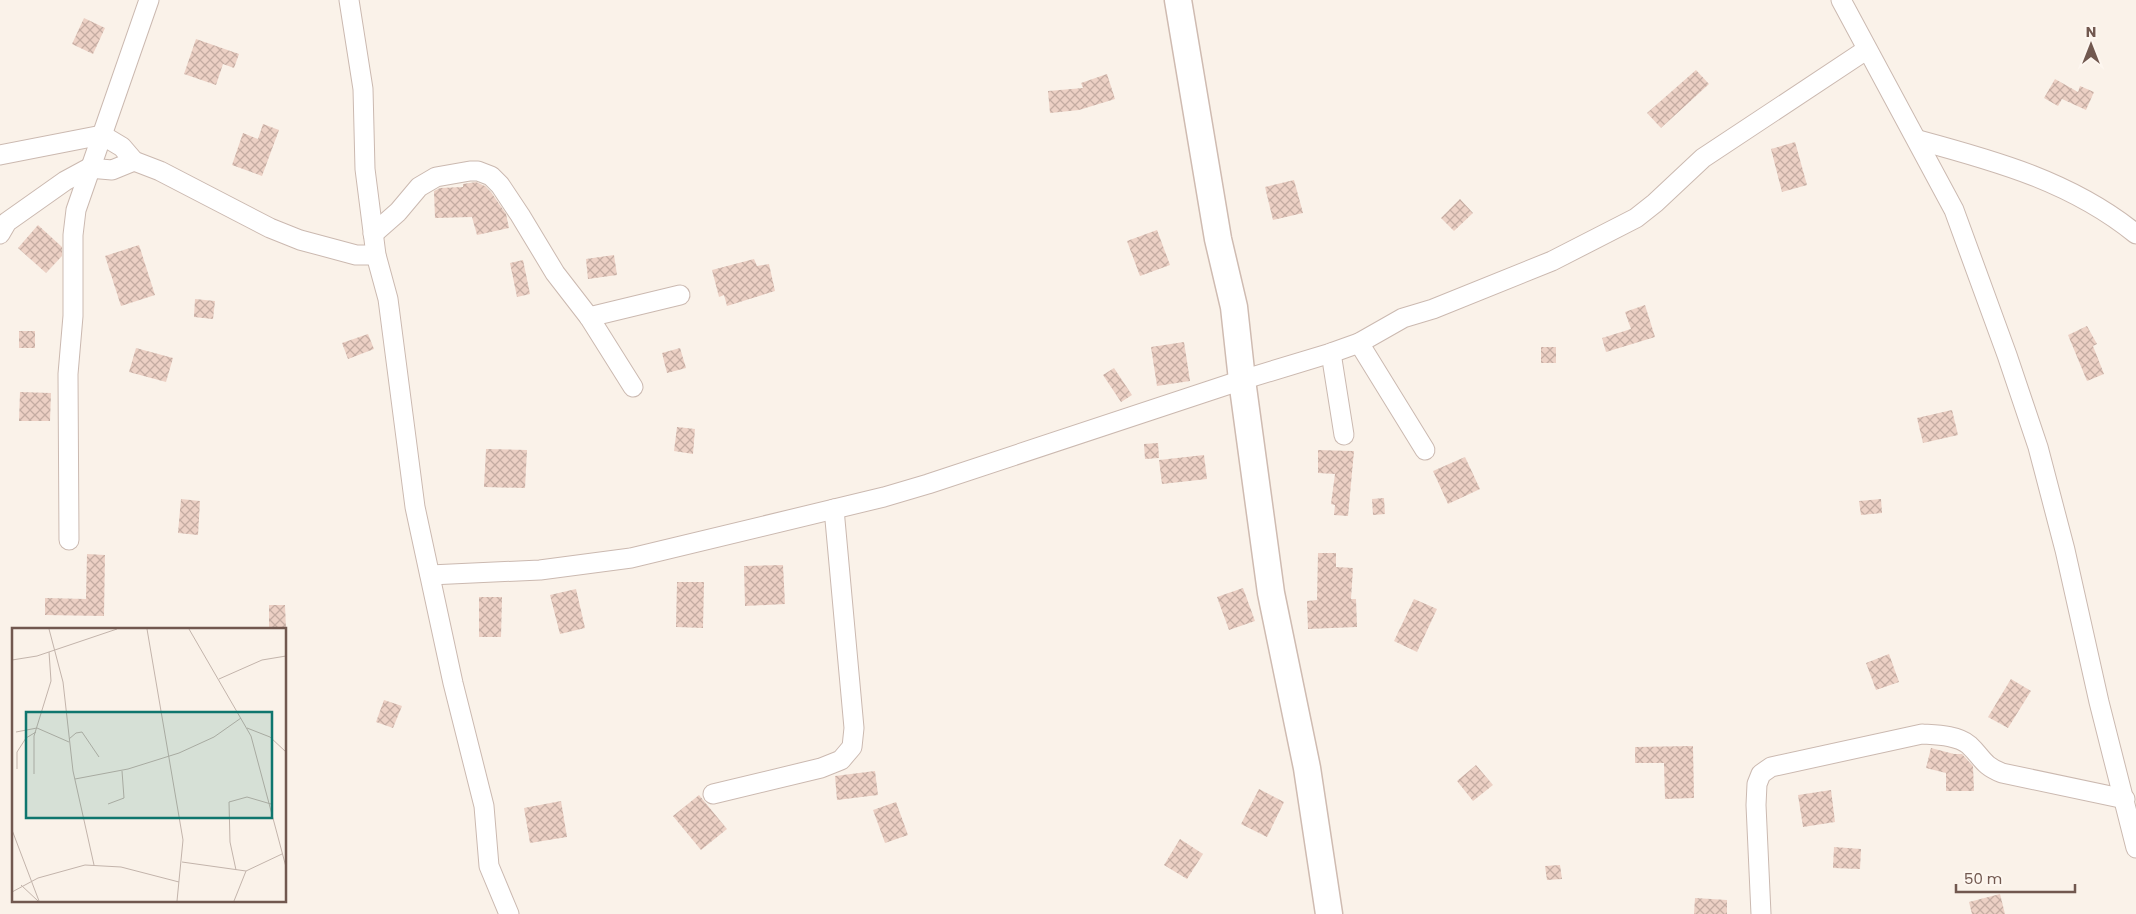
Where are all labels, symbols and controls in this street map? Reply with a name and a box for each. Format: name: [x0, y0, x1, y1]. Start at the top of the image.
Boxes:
north arrow: [2066, 20, 2116, 70]
text: N: [2086, 22, 2096, 42]
inset map: [12, 628, 286, 902]
scale bar: [1956, 862, 2075, 894]
text: 50 m: [1964, 868, 2002, 889]

